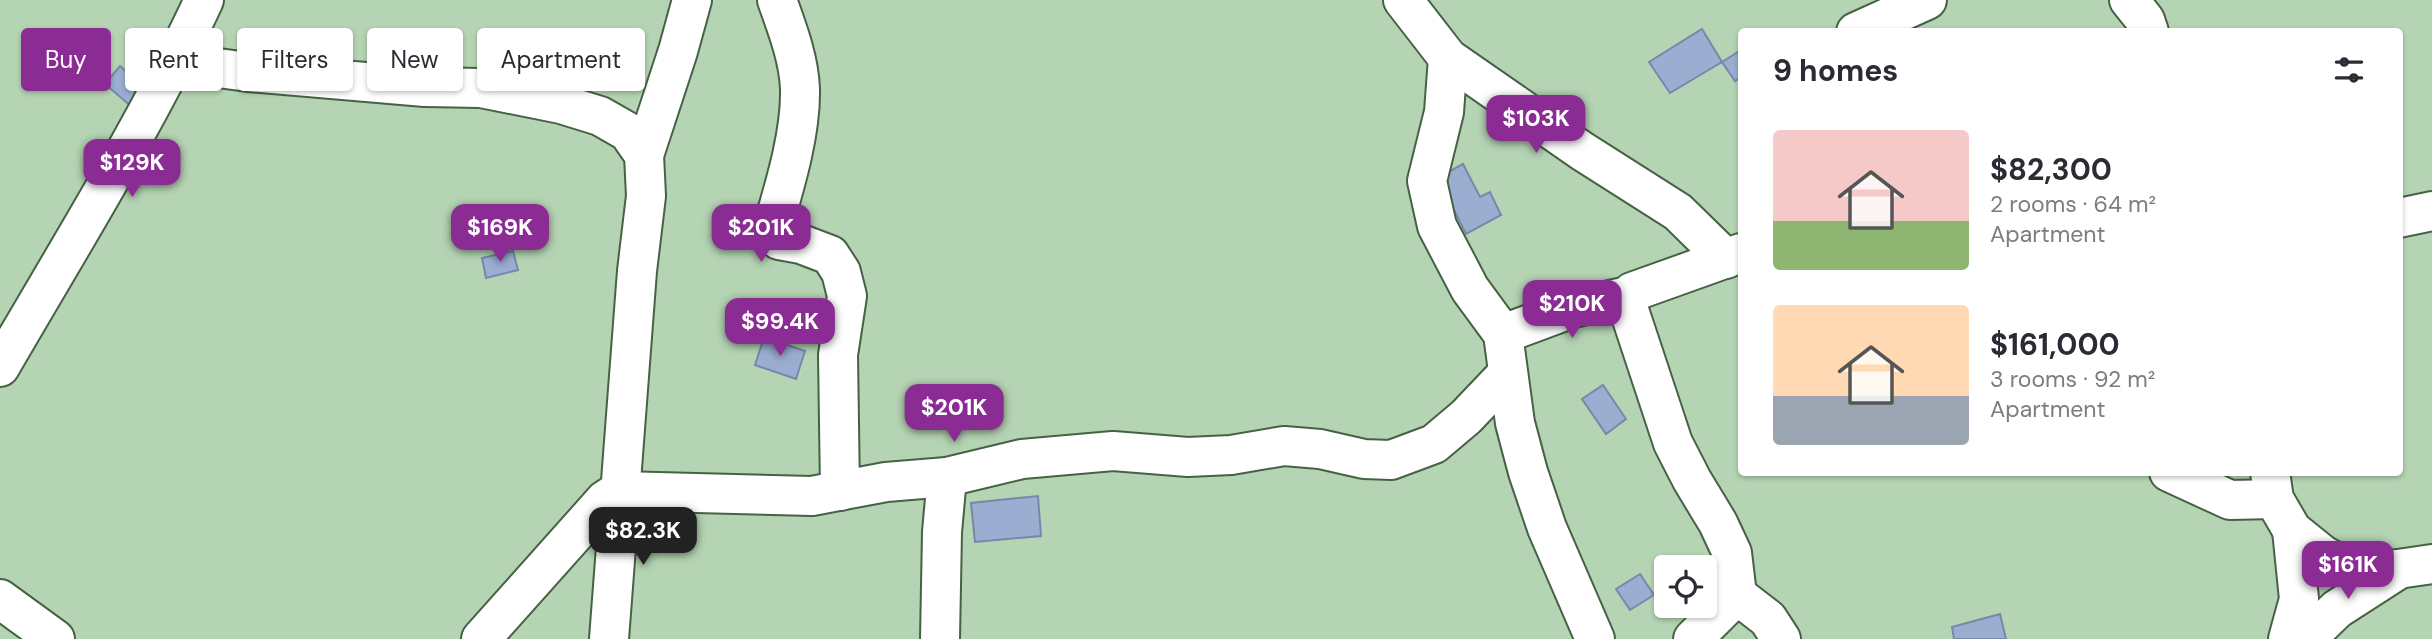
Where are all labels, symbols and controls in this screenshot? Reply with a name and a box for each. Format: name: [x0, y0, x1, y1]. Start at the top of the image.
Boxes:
chip: Buy: [21, 28, 111, 91]
chip: Rent: [125, 28, 223, 91]
chip: Filters: [237, 28, 353, 91]
chip: New: [367, 28, 463, 91]
chip: Apartment: [477, 28, 645, 91]
text: 9 homes: [1773, 51, 1898, 90]
icon: filters: [2330, 51, 2368, 89]
pin: $103K: [1487, 96, 1585, 155]
text: $103K: [1502, 103, 1570, 133]
pin: $129K: [83, 140, 181, 199]
text: $129K: [99, 147, 165, 177]
text: $82,300: [1990, 150, 2112, 189]
icon: home: [1829, 158, 1913, 242]
text: 2 rooms · 64 m²: [1990, 189, 2156, 219]
pin: $169K: [451, 204, 549, 264]
pin: $201K: [712, 204, 810, 264]
text: $169K: [467, 212, 533, 242]
text: $201K: [728, 212, 794, 242]
text: Apartment: [1990, 219, 2105, 249]
pin: $210K: [1523, 280, 1621, 340]
text: $210K: [1539, 288, 1605, 318]
pin: $99.4K: [723, 298, 837, 358]
text: $99.4K: [741, 306, 819, 336]
text: $161,000: [1990, 325, 2120, 364]
icon: home: [1829, 333, 1913, 417]
text: 3 rooms · 92 m²: [1990, 364, 2155, 394]
pin: $201K: [905, 384, 1003, 444]
text: $201K: [921, 392, 987, 422]
text: Apartment: [1990, 394, 2105, 424]
pin: $82.3K: [586, 508, 700, 567]
text: $82.3K: [605, 515, 681, 545]
pin: $161K: [2299, 542, 2397, 601]
text: $161K: [2318, 549, 2378, 579]
map controls: [1654, 555, 1717, 618]
button: locate: [1654, 555, 1717, 618]

